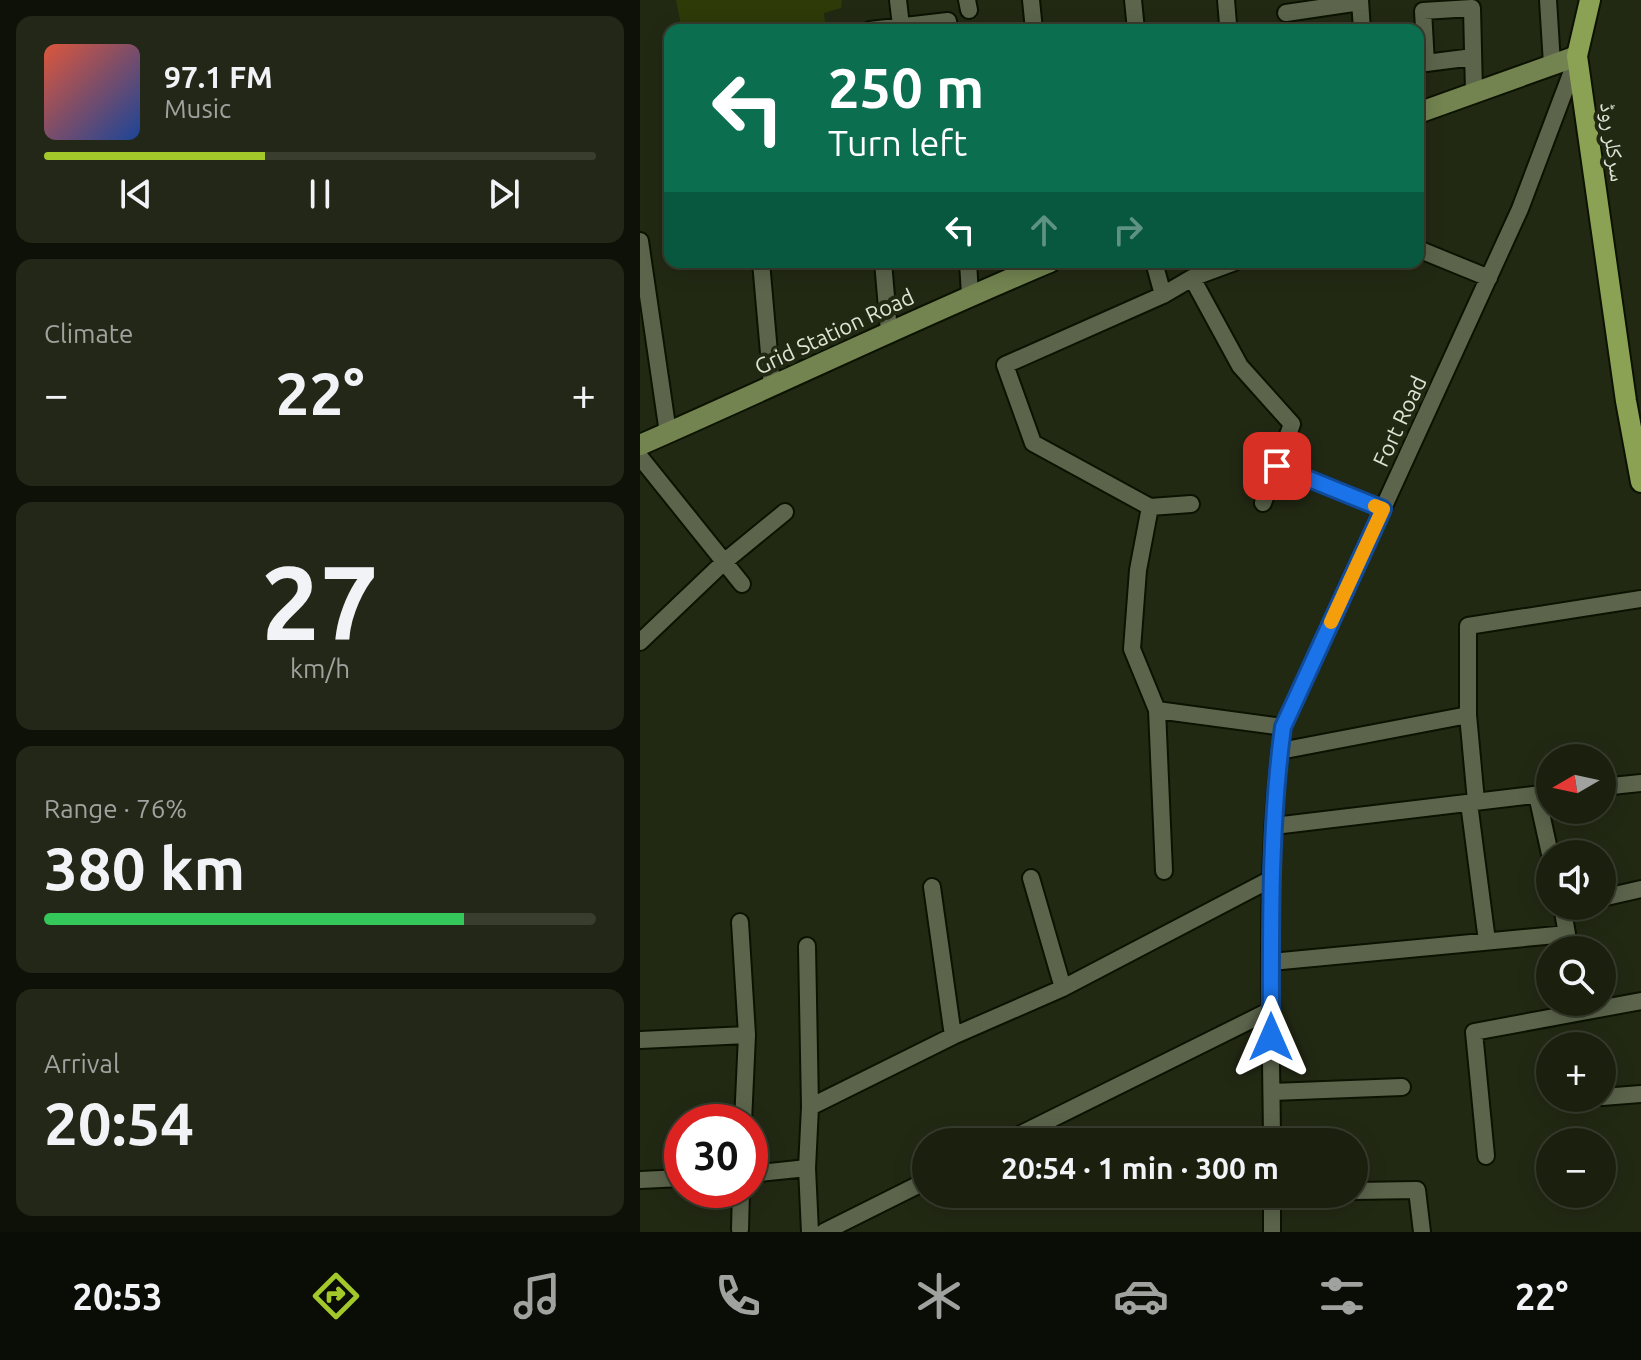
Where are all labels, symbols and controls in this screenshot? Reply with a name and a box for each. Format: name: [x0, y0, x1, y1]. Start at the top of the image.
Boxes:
icon: left: [696, 56, 800, 160]
text: 250 m: [828, 56, 984, 119]
text: 97.1 FM: [164, 60, 273, 94]
text: Music: [164, 94, 231, 123]
street label: سرکلر روڈ: [1595, 101, 1632, 183]
text: Turn left: [828, 122, 967, 163]
icon: previous: [114, 172, 158, 216]
icon: pause: [298, 172, 342, 216]
icon: next: [482, 172, 526, 216]
icon: left: [938, 208, 982, 252]
icon: ahead: [1022, 208, 1066, 252]
icon: right: [1106, 208, 1150, 252]
street label: Grid Station Road: [750, 283, 918, 379]
text: Climate: [44, 319, 133, 348]
text: 22°: [276, 359, 364, 426]
text: −: [44, 369, 69, 418]
text: +: [571, 369, 596, 418]
street label: Fort Road: [1367, 372, 1431, 470]
pin: [1243, 432, 1311, 500]
icon: arrive: [1255, 444, 1299, 488]
text: 27: [261, 543, 379, 660]
text: km/h: [290, 654, 350, 683]
north arrow: [1536, 744, 1616, 824]
map controls: [1536, 744, 1616, 1208]
text: Range · 76%: [44, 794, 187, 823]
text: 380 km: [44, 834, 245, 901]
button: sound: [1536, 840, 1616, 920]
button: search: [1536, 936, 1616, 1016]
position arrow: [1229, 995, 1313, 1079]
button: +: [1536, 1032, 1616, 1112]
text: Arrival: [44, 1049, 120, 1078]
text: 20:54: [44, 1089, 194, 1156]
speed limit sign: 30: [664, 1104, 768, 1208]
button: −: [1536, 1128, 1616, 1208]
text: 20:54 · 1 min · 300 m: [1001, 1151, 1279, 1185]
icon: directions: [308, 1268, 364, 1324]
icon: music: [509, 1268, 565, 1324]
icon: phone: [710, 1268, 766, 1324]
icon: climate: [911, 1268, 967, 1324]
icon: car: [1113, 1268, 1169, 1324]
icon: filters: [1314, 1268, 1370, 1324]
text: 20:53: [73, 1276, 163, 1317]
text: 22°: [1515, 1276, 1568, 1317]

